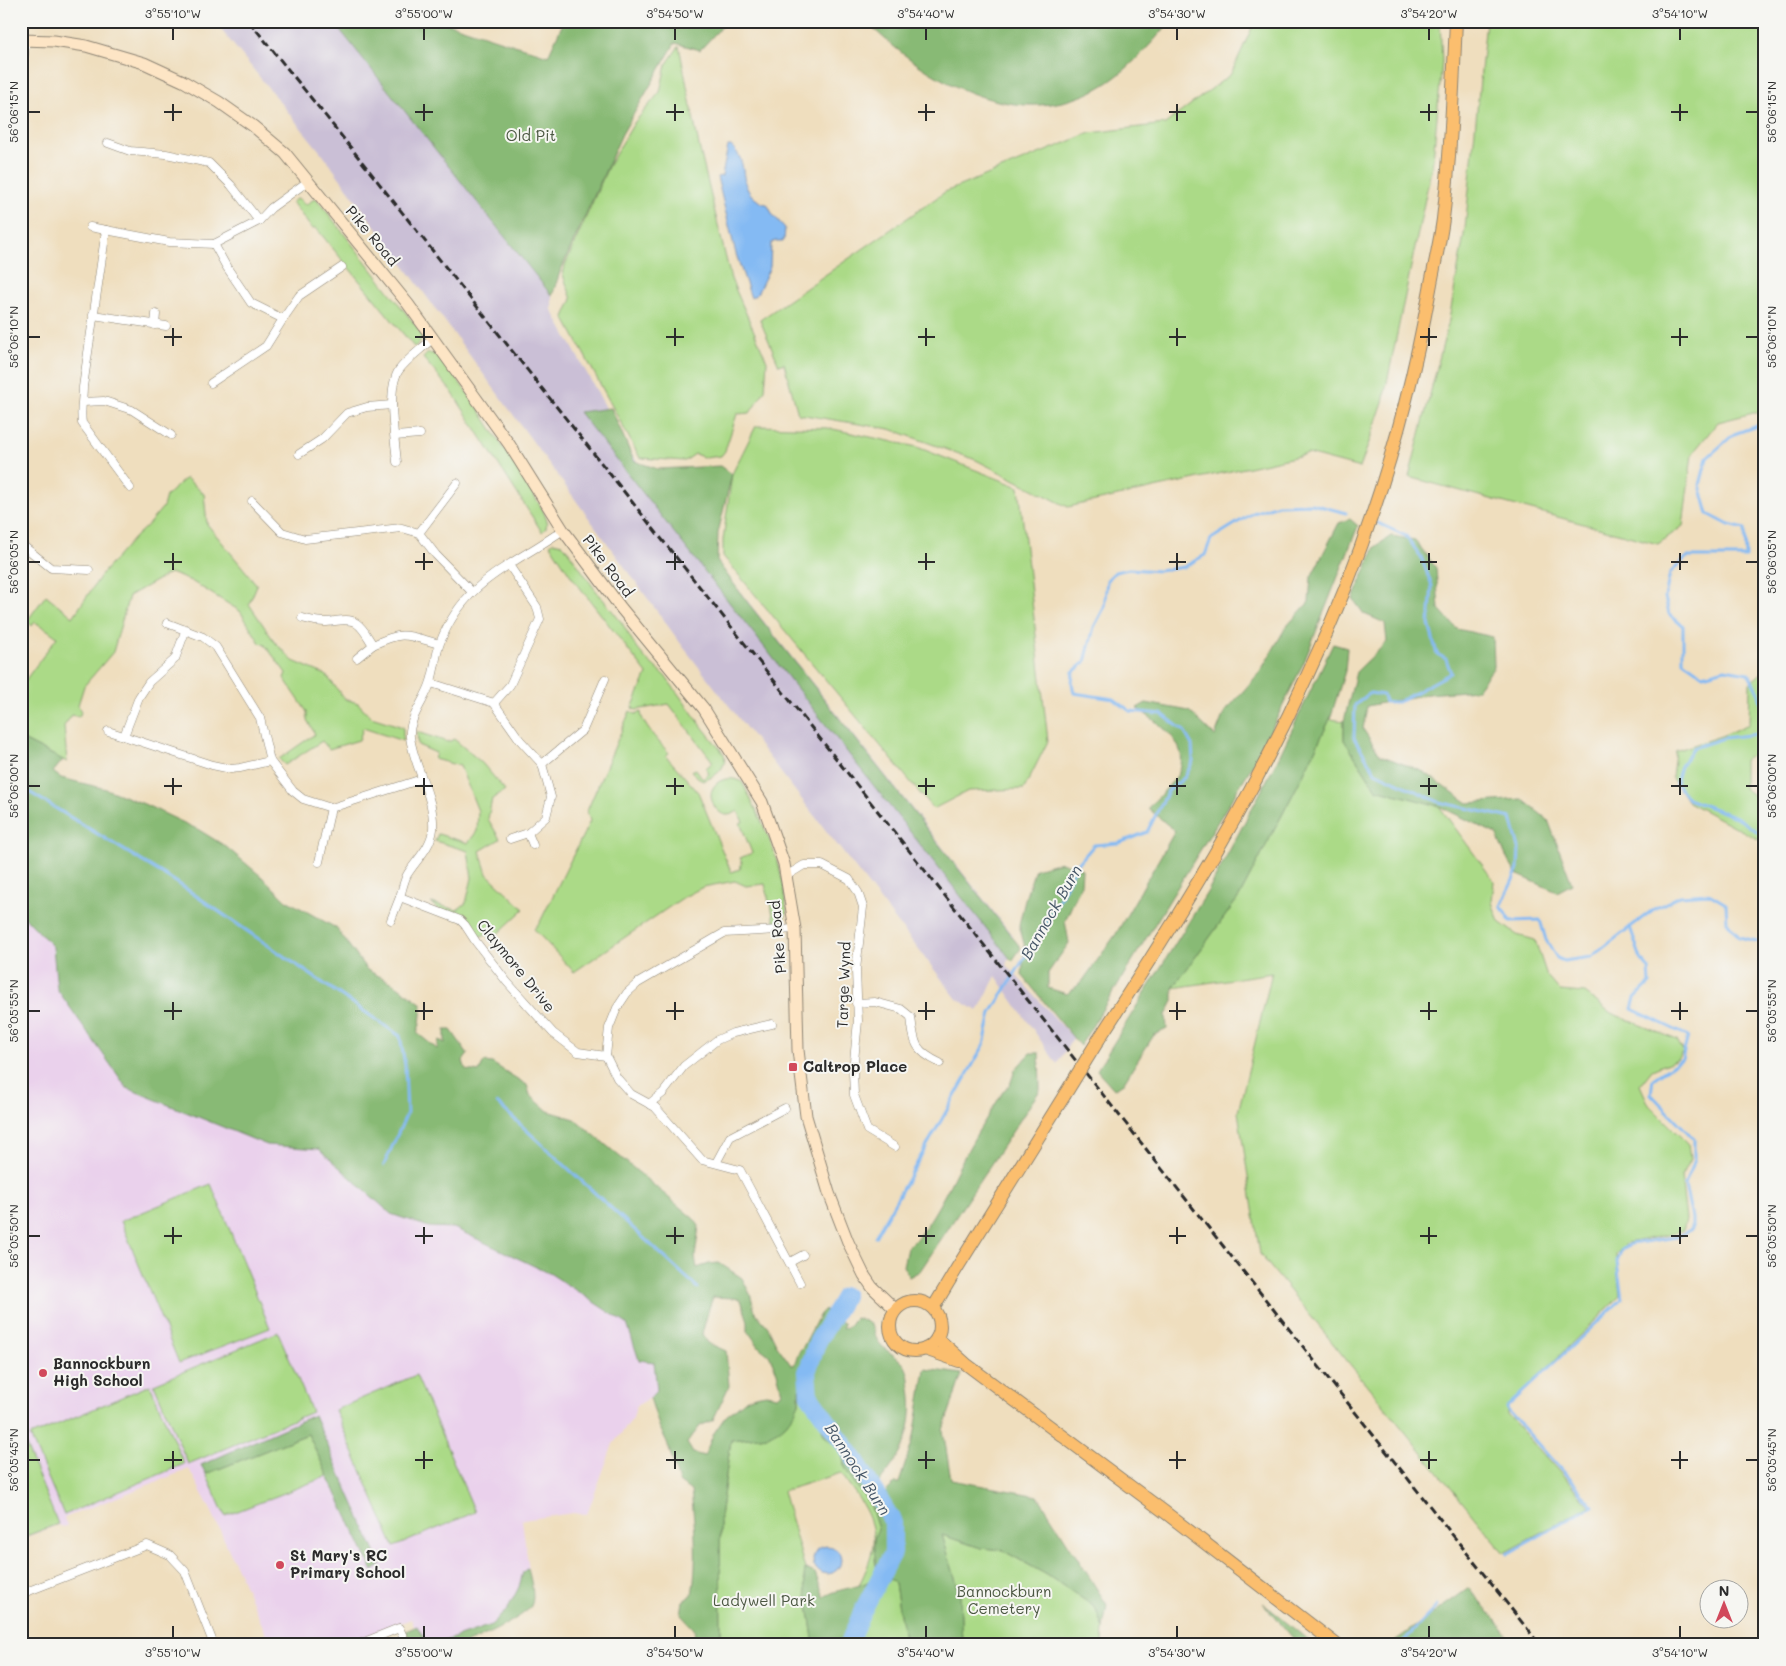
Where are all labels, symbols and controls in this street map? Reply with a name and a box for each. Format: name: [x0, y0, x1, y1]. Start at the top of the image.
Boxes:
text: 3°55'10"W: [145, 5, 201, 21]
text: 3°55'00"W: [395, 5, 453, 21]
text: 3°54'50"W: [646, 5, 704, 21]
text: 3°54'40"W: [897, 5, 955, 21]
text: 3°54'30"W: [1148, 5, 1206, 21]
text: 3°54'20"W: [1400, 5, 1458, 21]
text: 3°54'10"W: [1652, 5, 1708, 21]
text: 56°06'15"N: [5, 81, 21, 143]
text: 56°06'15"N: [1763, 81, 1779, 143]
park label: Old Pit: [506, 125, 556, 145]
street label: Pike Road: [342, 201, 404, 270]
text: 56°06'10"N: [5, 306, 21, 368]
text: 56°06'10"N: [1763, 306, 1779, 368]
text: 56°06'05"N: [5, 530, 21, 594]
street label: Pike Road: [579, 530, 639, 601]
text: 56°06'05"N: [1763, 530, 1779, 594]
text: 56°06'00"N: [5, 754, 21, 818]
text: 56°06'00"N: [1763, 754, 1779, 818]
water label: Bannock Burn: [1015, 861, 1086, 963]
street label: Pike Road: [764, 900, 790, 974]
street label: Claymore Drive: [473, 915, 560, 1016]
street label: Targe Wynd: [831, 941, 855, 1029]
text: 56°05'55"N: [5, 979, 21, 1043]
text: 56°05'55"N: [1763, 979, 1779, 1043]
place label: Caltrop Place: [803, 1056, 907, 1076]
marker: Caltrop Place: [787, 1061, 799, 1073]
text: 56°05'50"N: [5, 1204, 21, 1268]
text: 56°05'50"N: [1763, 1204, 1779, 1268]
place label: Bannockburn High School: [53, 1353, 150, 1390]
marker: Bannockburn High School: [37, 1367, 49, 1379]
water label: Bannock Burn: [821, 1419, 896, 1519]
text: 56°05'45"N: [5, 1428, 21, 1492]
text: 56°05'45"N: [1763, 1428, 1779, 1492]
place label: St Mary's RC Primary School: [290, 1545, 405, 1582]
marker: St Mary's RC Primary School: [274, 1559, 286, 1571]
north arrow: [1698, 1578, 1748, 1628]
park label: Bannockburn Cemetery: [957, 1581, 1051, 1618]
text: N: [1719, 1581, 1729, 1600]
park label: Ladywell Park: [713, 1590, 815, 1610]
text: 3°55'10"W: [145, 1644, 201, 1660]
text: 3°55'00"W: [395, 1644, 453, 1660]
text: 3°54'50"W: [646, 1644, 704, 1660]
text: 3°54'40"W: [897, 1644, 955, 1660]
text: 3°54'30"W: [1148, 1644, 1206, 1660]
text: 3°54'20"W: [1400, 1644, 1458, 1660]
text: 3°54'10"W: [1652, 1644, 1708, 1660]

